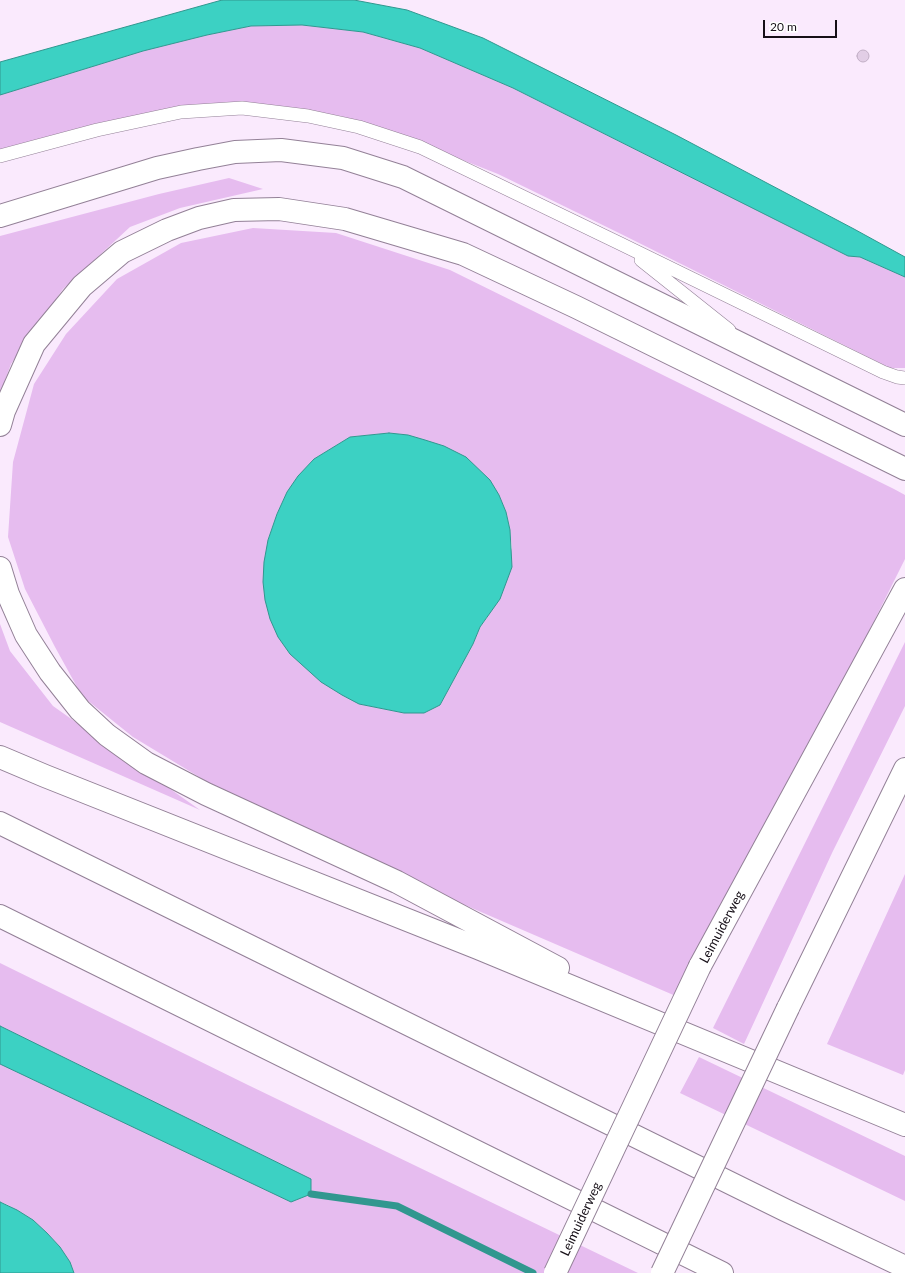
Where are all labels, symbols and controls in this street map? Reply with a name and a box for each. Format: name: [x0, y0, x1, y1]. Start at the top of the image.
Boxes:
scale bar: [765, 12, 839, 38]
text: 20 m: [770, 19, 797, 34]
street label: Leimuiderweg: [696, 888, 748, 966]
street label: Leimuiderweg: [557, 1180, 605, 1258]

